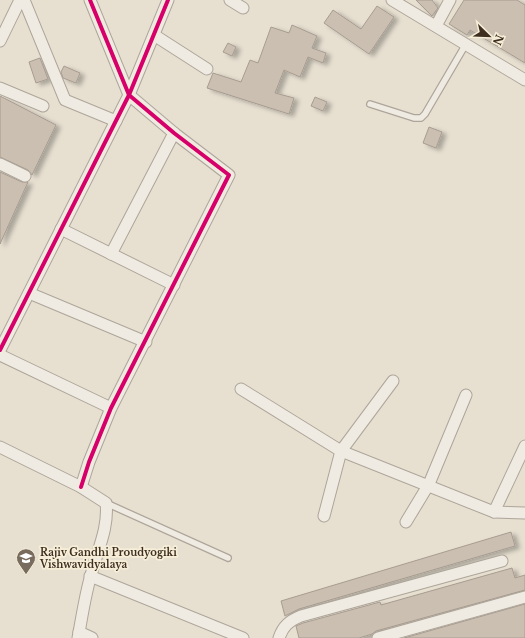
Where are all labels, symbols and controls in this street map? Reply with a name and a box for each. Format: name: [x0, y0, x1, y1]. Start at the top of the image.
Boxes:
north arrow: [469, 16, 509, 56]
text: N: [489, 32, 507, 48]
place label: Rajiv Gandhi Proudyogiki Vishwavidyalaya: [39, 546, 177, 571]
school or university icon: Rajiv Gandhi Proudyogiki Vishwavidyalaya: [15, 547, 37, 575]

